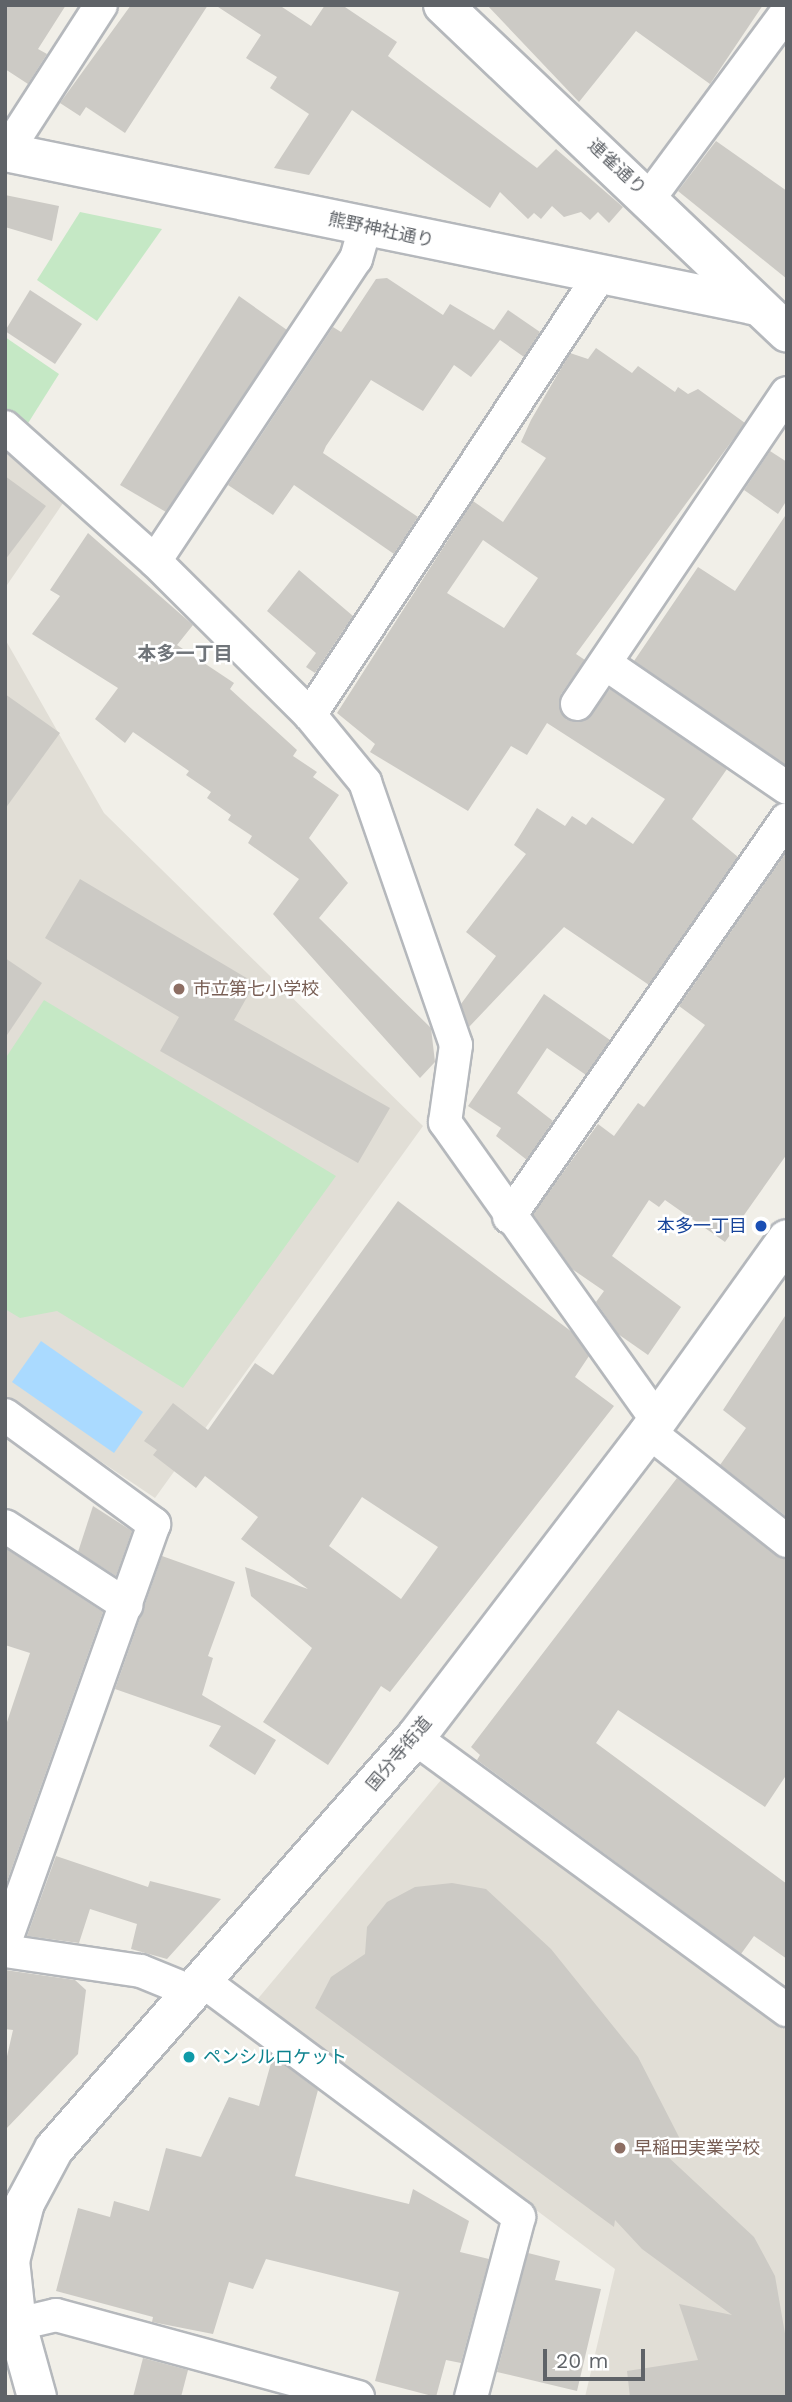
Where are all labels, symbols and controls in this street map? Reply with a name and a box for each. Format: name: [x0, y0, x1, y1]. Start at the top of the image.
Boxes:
street label: 連雀通り: [583, 135, 651, 199]
street label: 熊野神社通り: [326, 208, 436, 252]
district label: 本多一丁目: [138, 643, 232, 665]
place label: 市立第七小学校: [193, 978, 319, 1000]
marker: 市立第七小学校: [171, 981, 187, 997]
place label: 本多一丁目: [657, 1215, 747, 1237]
marker: 本多一丁目: [753, 1218, 769, 1234]
street label: 国分寺街道: [362, 1713, 436, 1795]
place label: ペンシルロケット: [203, 2046, 347, 2068]
marker: ペンシルロケット: [181, 2049, 197, 2065]
place label: 早稲田実業学校: [634, 2137, 760, 2159]
marker: 早稲田実業学校: [612, 2140, 628, 2156]
scale bar: [547, 2336, 648, 2380]
text: 20 m: [556, 2348, 608, 2373]

